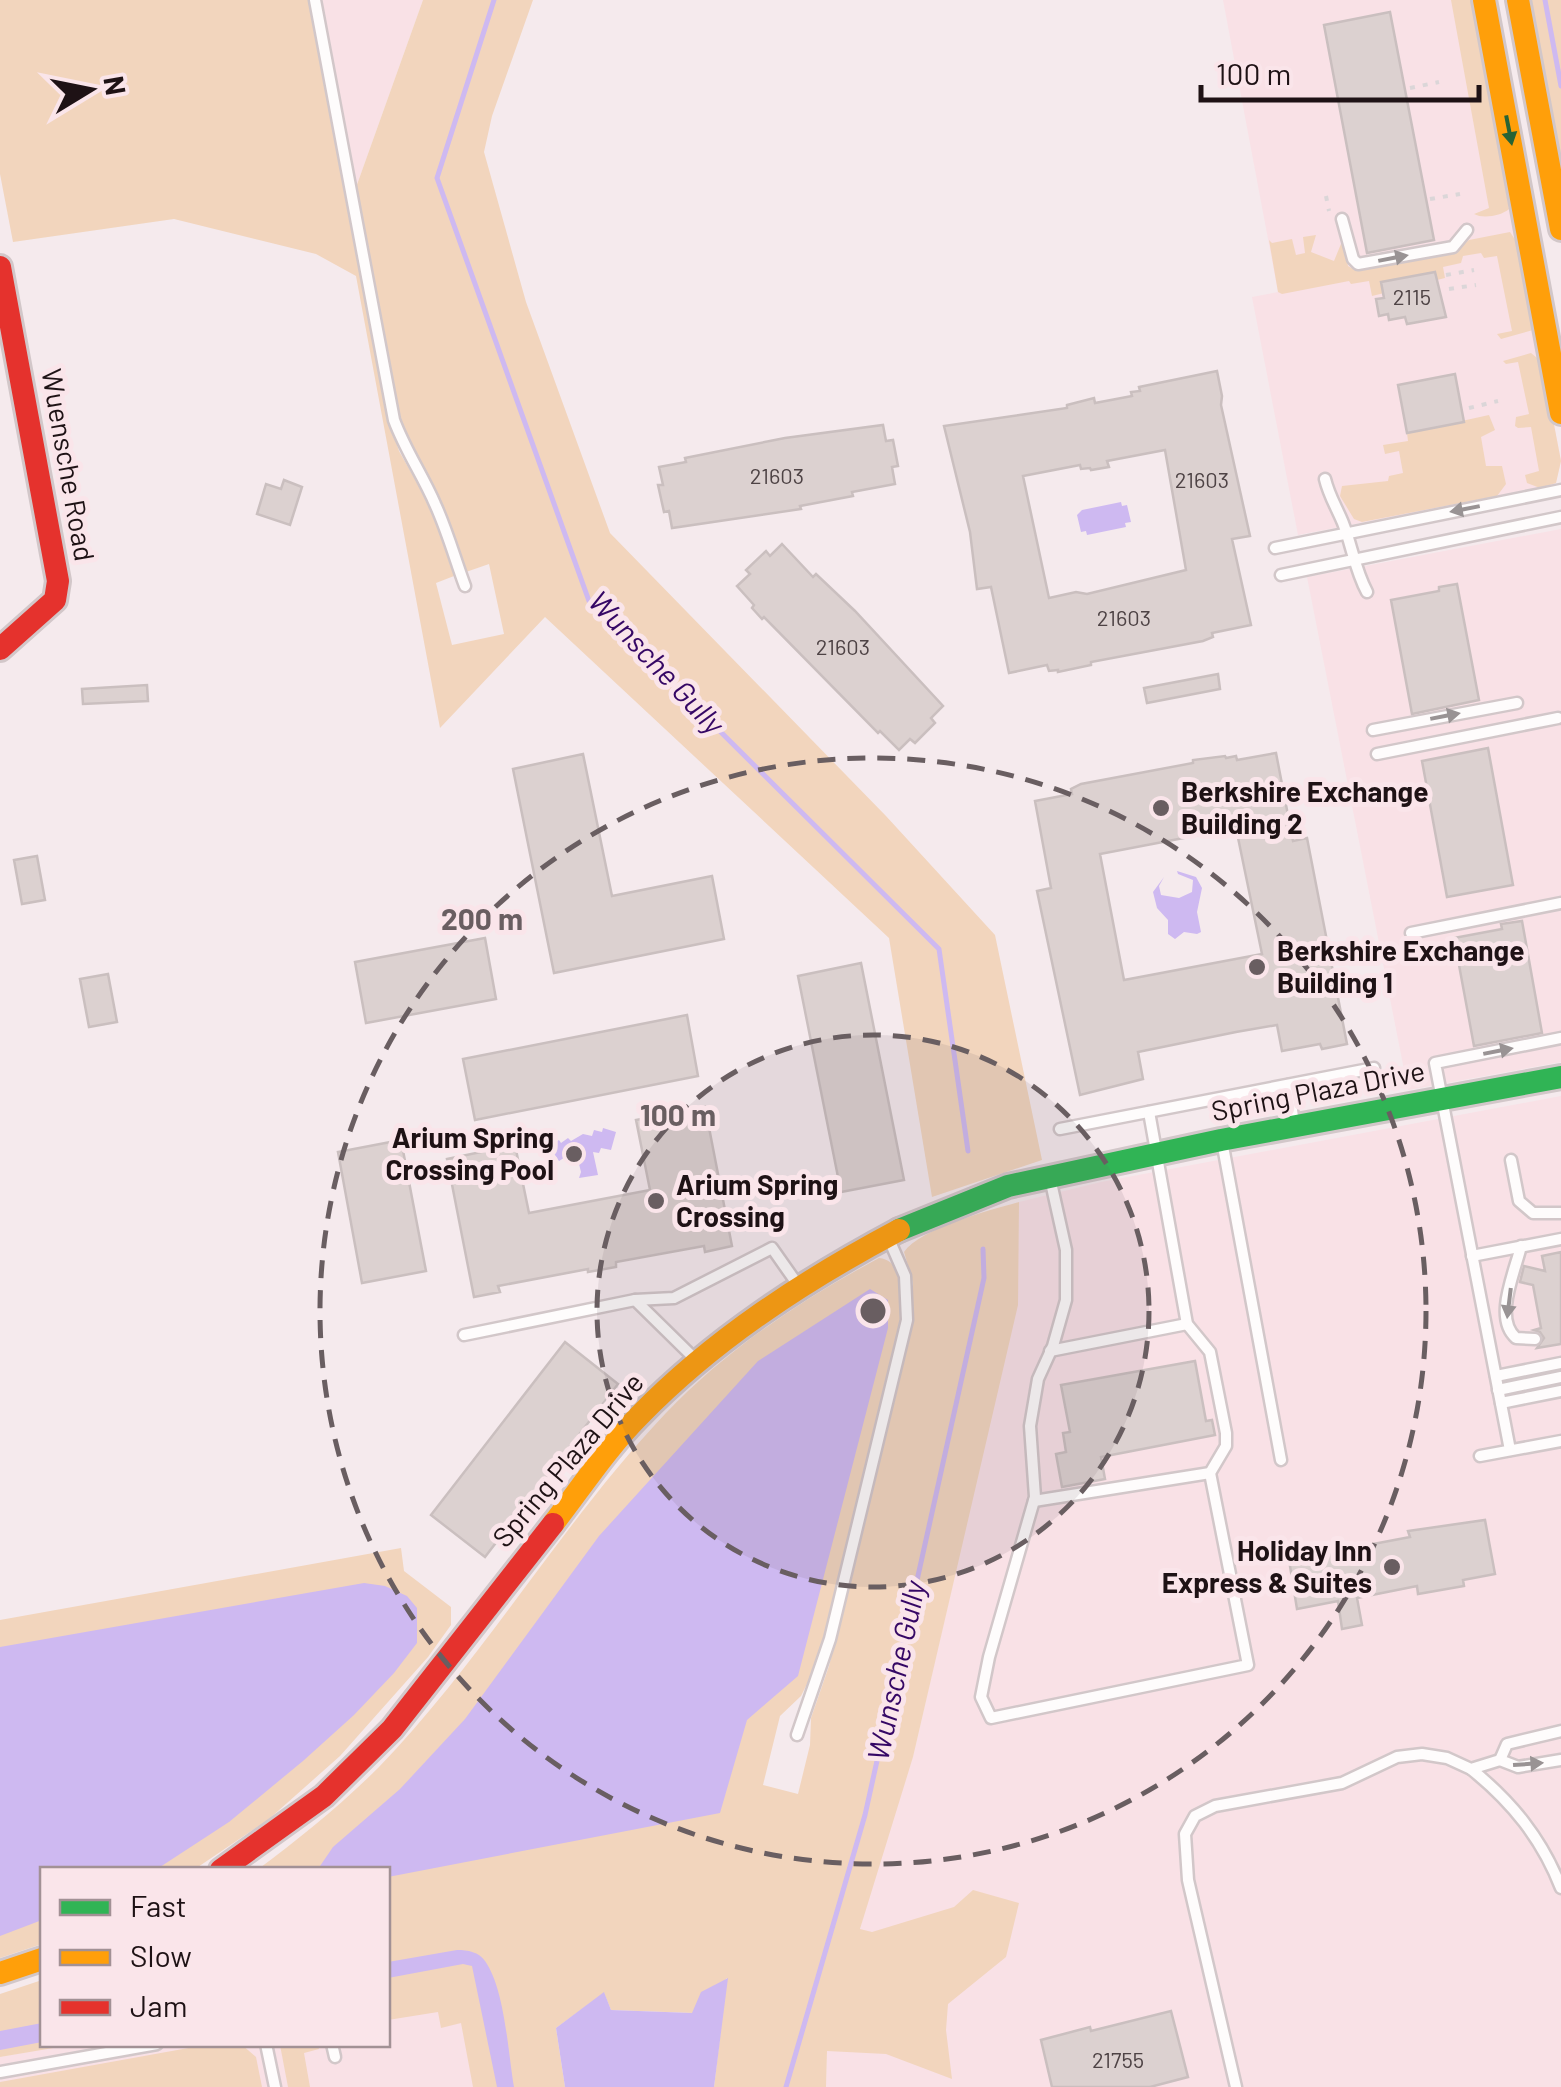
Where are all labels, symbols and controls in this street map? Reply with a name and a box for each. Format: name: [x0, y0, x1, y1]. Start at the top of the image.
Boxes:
north arrow: [40, 40, 140, 140]
scale bar: [1201, 40, 1478, 102]
text: 100 m: [1216, 55, 1291, 91]
text: N: [97, 73, 134, 98]
one-way arrow: [1501, 115, 1517, 146]
one-way arrow: [1378, 250, 1409, 265]
house number: 2115: [1393, 283, 1431, 309]
street label: Wuensche Road: [35, 366, 103, 564]
house number: 21603: [750, 462, 804, 488]
house number: 21603: [1175, 466, 1229, 492]
one-way arrow: [1450, 502, 1481, 518]
water label: Wunsche Gully: [582, 583, 734, 742]
house number: 21603: [1097, 604, 1151, 630]
house number: 21603: [816, 633, 870, 659]
one-way arrow: [1430, 708, 1461, 723]
place label: Berkshire Exchange Building 2: [1181, 774, 1428, 840]
marker: Berkshire Exchange Building 2: [1150, 797, 1172, 819]
text: 200 m: [441, 900, 523, 936]
place label: Berkshire Exchange Building 1: [1277, 933, 1524, 999]
marker: Berkshire Exchange Building 1: [1246, 956, 1268, 978]
one-way arrow: [1483, 1043, 1514, 1058]
street label: Spring Plaza Drive: [1208, 1053, 1428, 1127]
text: 100 m: [640, 1096, 716, 1132]
place label: Arium Spring Crossing Pool: [386, 1120, 554, 1186]
marker: Arium Spring Crossing Pool: [563, 1143, 585, 1165]
place label: Arium Spring Crossing: [676, 1167, 838, 1233]
marker: Arium Spring Crossing: [645, 1190, 667, 1212]
one-way arrow: [1501, 1288, 1517, 1319]
centre of rings: [855, 1293, 891, 1329]
street label: Spring Plaza Drive: [485, 1365, 650, 1553]
place label: Holiday Inn Express & Suites: [1162, 1533, 1372, 1599]
marker: Holiday Inn Express & Suites: [1381, 1556, 1403, 1578]
water label: Wunsche Gully: [858, 1576, 932, 1764]
one-way arrow: [1513, 1756, 1545, 1772]
legend: [40, 1867, 390, 2047]
text: Fast: [130, 1887, 187, 1923]
text: Slow: [130, 1937, 192, 1973]
text: Jam: [130, 1987, 187, 2023]
house number: 21755: [1092, 2046, 1144, 2072]

